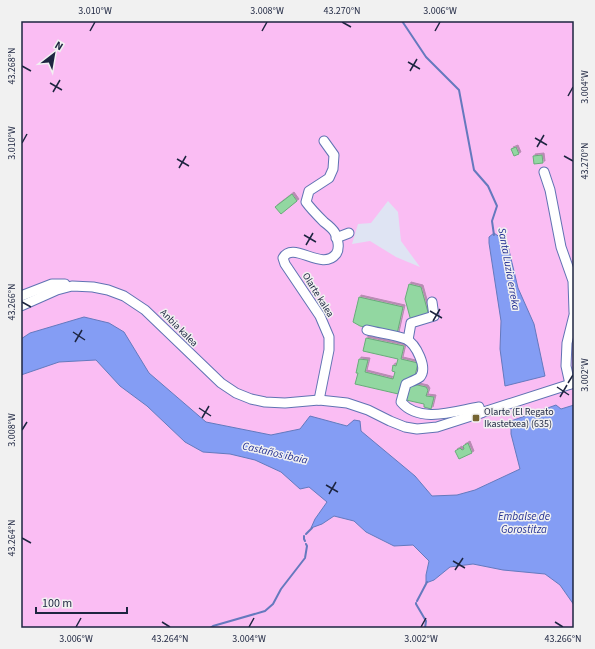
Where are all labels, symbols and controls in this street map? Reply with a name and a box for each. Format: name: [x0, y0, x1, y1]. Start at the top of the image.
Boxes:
text: 3.010°W: [78, 4, 112, 18]
text: 3.008°W: [250, 4, 284, 18]
text: 43.270°N: [323, 4, 361, 18]
text: 3.006°W: [423, 4, 457, 18]
north arrow: [34, 34, 74, 74]
text: N: [52, 38, 66, 54]
text: 43.268°N: [5, 47, 19, 85]
text: 3.004°W: [578, 70, 592, 104]
text: 3.010°W: [5, 126, 19, 160]
text: 43.270°N: [578, 142, 592, 180]
water label: Santa Luzia erreka: [494, 227, 524, 312]
street label: Olarte kalea: [299, 270, 337, 320]
text: 43.266°N: [5, 283, 19, 321]
street label: Anbia kalea: [157, 306, 201, 350]
text: 3.002°W: [578, 358, 592, 392]
place label: Olarte (El Regato Ikastetxea) (635): [484, 405, 554, 431]
text: 3.008°W: [5, 413, 19, 447]
marker: Olarte (El Regato Ikastetxea) (635): [471, 413, 481, 423]
water label: Castaños ibaia: [241, 438, 309, 468]
water label: Embalse de Gorostitza: [498, 509, 550, 537]
text: 43.264°N: [5, 519, 19, 557]
scale bar: [36, 589, 127, 615]
text: 100 m: [42, 595, 72, 612]
text: 3.006°W: [59, 632, 93, 646]
text: 43.264°N: [151, 632, 189, 646]
text: 3.004°W: [232, 632, 266, 646]
text: 3.002°W: [404, 632, 438, 646]
text: 43.266°N: [544, 632, 582, 646]

